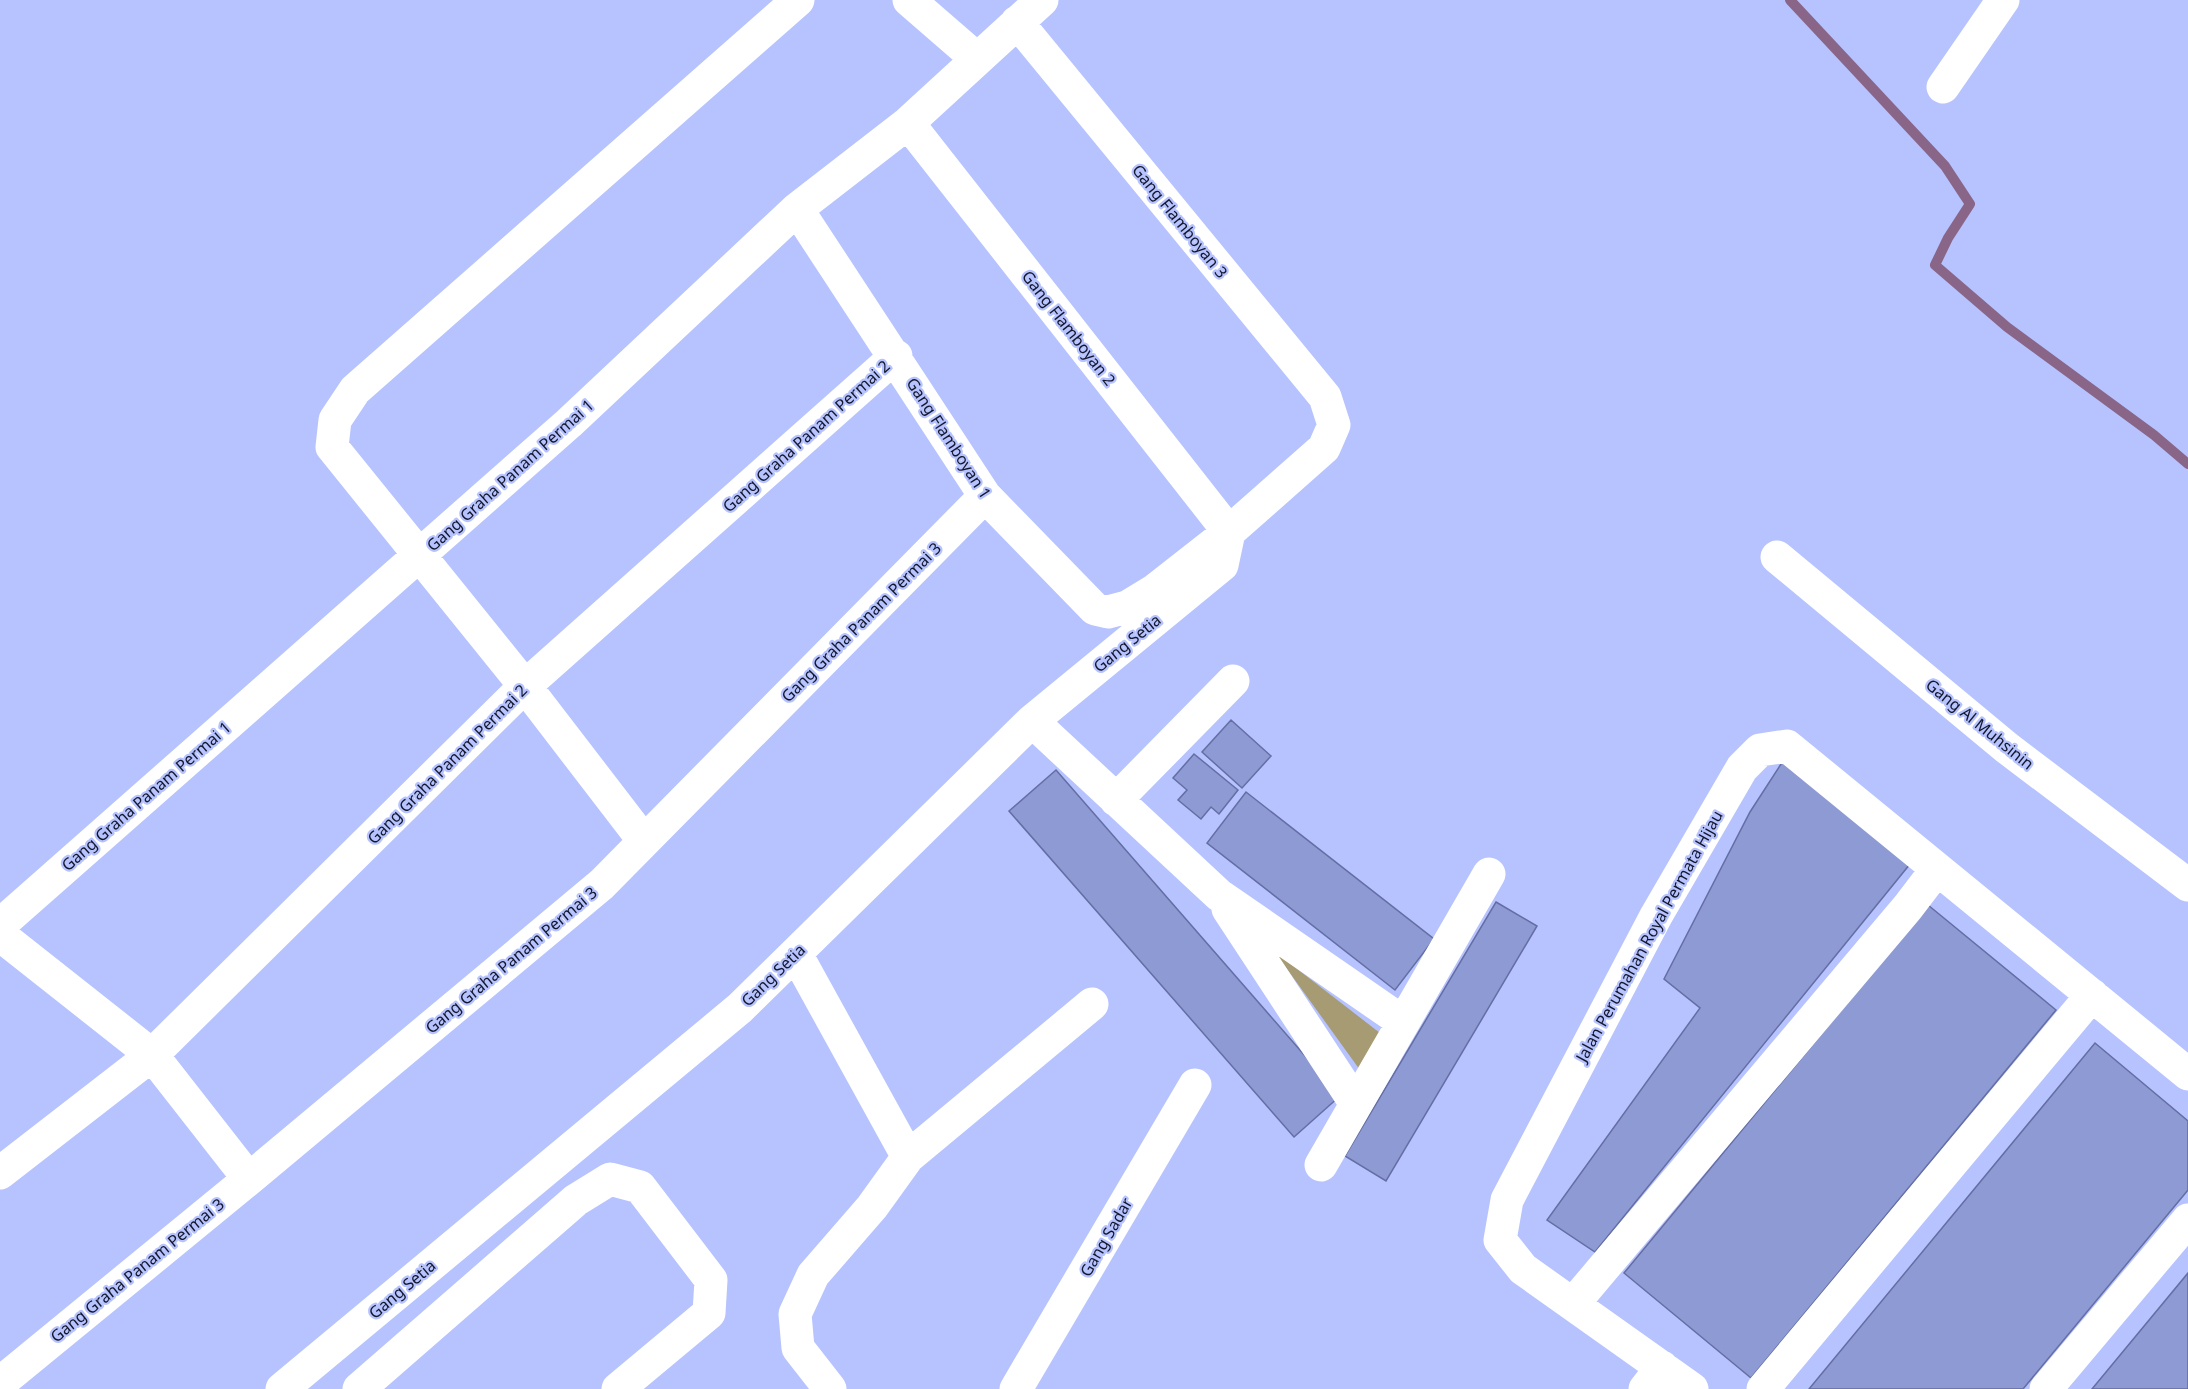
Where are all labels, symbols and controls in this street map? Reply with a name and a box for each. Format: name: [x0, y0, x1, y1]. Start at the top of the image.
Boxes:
street label: Gang Flamboyan 3: [1127, 160, 1233, 282]
street label: Gang Flamboyan 2: [1017, 266, 1121, 390]
street label: Gang Graha Panam Permai 2: [718, 355, 894, 517]
street label: Gang Flamboyan 1: [902, 373, 996, 503]
street label: Gang Graha Panam Permai 1: [422, 394, 598, 556]
street label: Gang Graha Panam Permai 3: [776, 537, 946, 707]
street label: Gang Setia: [1089, 609, 1165, 677]
street label: Gang Al Muhsinin: [1921, 674, 2039, 774]
street label: Gang Graha Panam Permai 2: [362, 679, 532, 849]
street label: Gang Graha Panam Permai 1: [57, 716, 235, 876]
street label: Jalan Perumahan Royal Permata Hijau: [1569, 806, 1728, 1067]
street label: Gang Graha Panam Permai 3: [421, 882, 601, 1038]
street label: Gang Setia: [736, 939, 810, 1011]
street label: Gang Graha Panam Permai 3: [45, 1193, 229, 1347]
street label: Gang Sadar: [1075, 1193, 1138, 1280]
street label: Gang Setia: [364, 1254, 440, 1324]

